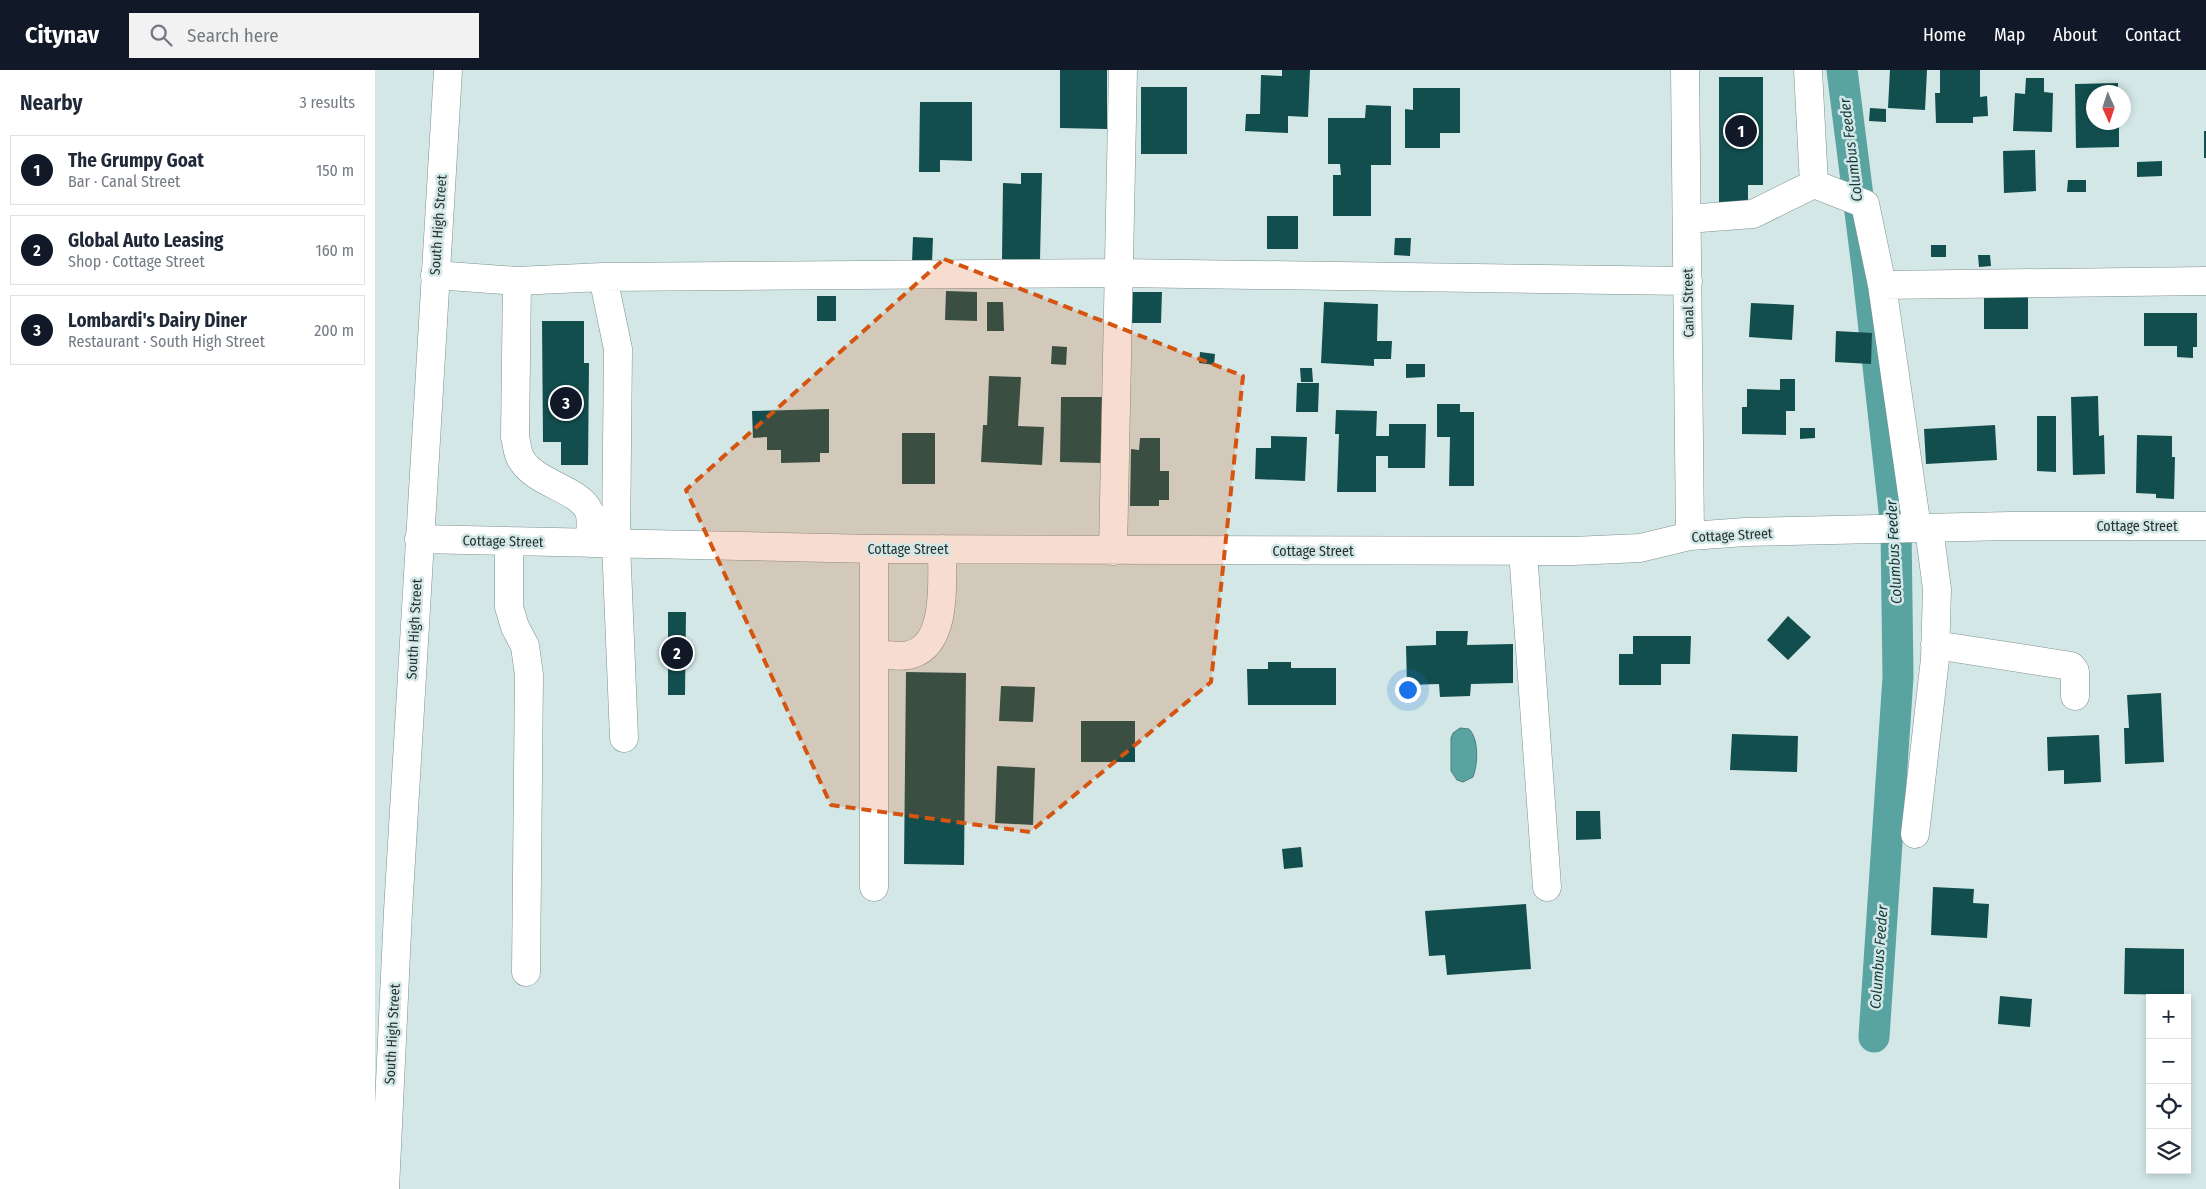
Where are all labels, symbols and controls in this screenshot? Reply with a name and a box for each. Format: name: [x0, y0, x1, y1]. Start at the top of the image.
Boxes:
search box: [129, 13, 479, 58]
text: Citynav: [25, 21, 99, 49]
icon: search: [147, 21, 175, 49]
text: Search here: [187, 24, 279, 47]
text: Home: [1923, 24, 1966, 46]
text: Map: [1994, 24, 2025, 46]
text: About: [2053, 24, 2097, 46]
text: Contact: [2125, 24, 2181, 46]
north arrow: [2086, 85, 2131, 130]
text: Nearby: [20, 90, 82, 116]
text: 3 results: [299, 93, 355, 112]
water label: Columbus Feeder: [1836, 96, 1866, 203]
pin: 1: [1725, 112, 1757, 150]
text: The Grumpy Goat: [68, 149, 204, 172]
text: 1: [34, 161, 40, 180]
text: 150 m: [316, 161, 354, 180]
text: Bar · Canal Street: [68, 172, 180, 191]
street label: South High Street: [427, 174, 451, 276]
text: Global Auto Leasing: [68, 229, 224, 252]
text: 2: [33, 241, 41, 260]
text: 160 m: [315, 241, 354, 260]
text: Shop · Cottage Street: [68, 252, 205, 271]
street label: Canal Street: [1679, 268, 1698, 338]
text: Lombardi's Dairy Diner: [68, 309, 247, 332]
text: 3: [33, 321, 41, 340]
text: 200 m: [314, 321, 354, 340]
text: Restaurant · South High Street: [68, 332, 265, 351]
pin: 3: [550, 384, 582, 422]
water label: Columbus Feeder: [1882, 499, 1906, 604]
street label: Cottage Street: [2097, 518, 2178, 535]
street label: Cottage Street: [1691, 525, 1773, 546]
street label: Cottage Street: [462, 532, 544, 551]
street label: Cottage Street: [868, 541, 949, 558]
street label: Cottage Street: [1273, 543, 1354, 560]
street label: South High Street: [403, 578, 426, 680]
pin: 2: [661, 634, 693, 672]
your location: [1395, 677, 1421, 703]
water label: Columbus Feeder: [1866, 904, 1892, 1010]
street label: South High Street: [381, 983, 404, 1085]
map controls: [2146, 994, 2191, 1174]
button: +: [2146, 994, 2191, 1039]
button: −: [2146, 1039, 2191, 1084]
button: locate: [2146, 1084, 2191, 1129]
button: layers: [2146, 1129, 2191, 1174]

